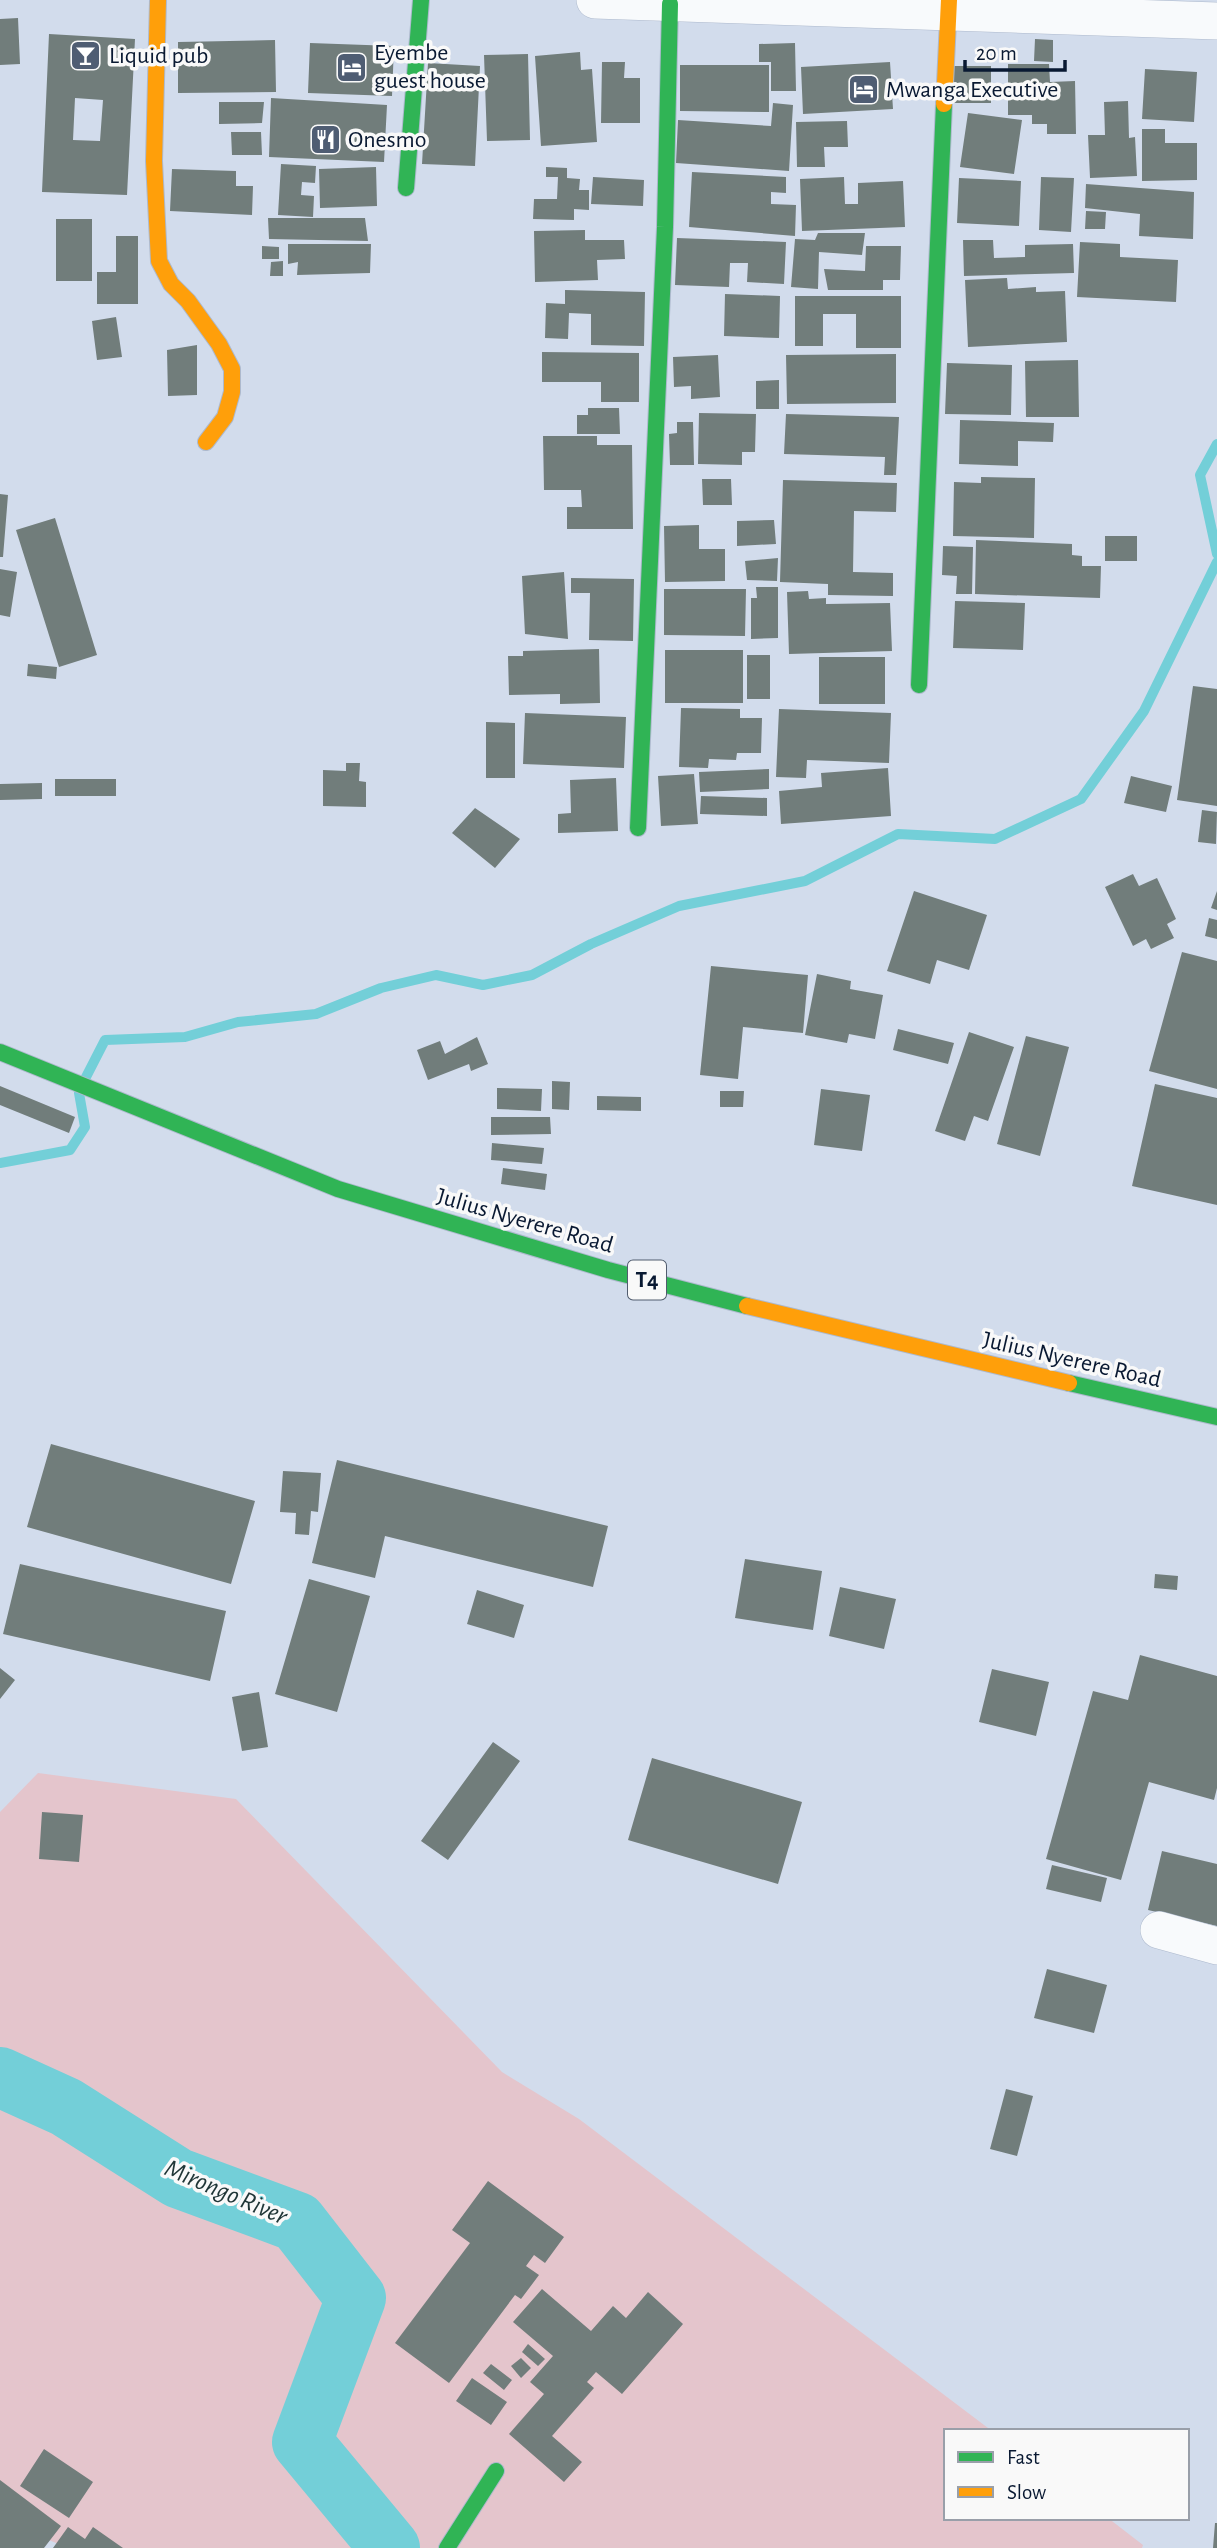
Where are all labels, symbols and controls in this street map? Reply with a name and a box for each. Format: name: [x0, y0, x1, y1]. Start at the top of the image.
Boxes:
scale bar: [965, 28, 1065, 72]
bar icon: Liquid pub: [69, 39, 103, 73]
place label: Eyembe guest house: [374, 41, 486, 93]
text: 20 m: [976, 43, 1017, 64]
place label: Liquid pub: [109, 44, 208, 68]
hotel icon: Eyembe guest house: [334, 50, 368, 84]
hotel icon: Mwanga Executive: [846, 73, 880, 107]
place label: Mwanga Executive: [886, 78, 1058, 102]
restaurant icon: Onesmo: [308, 123, 342, 157]
place label: Onesmo: [348, 128, 427, 152]
street label: Julius Nyerere Road: [434, 1184, 616, 1258]
road number: T4: [628, 1260, 666, 1300]
street label: Julius Nyerere Road: [981, 1328, 1163, 1392]
water label: Mirongo River: [161, 2155, 292, 2230]
legend: [944, 2429, 1189, 2520]
text: Fast: [1007, 2447, 1040, 2468]
text: Slow: [1007, 2482, 1046, 2503]

